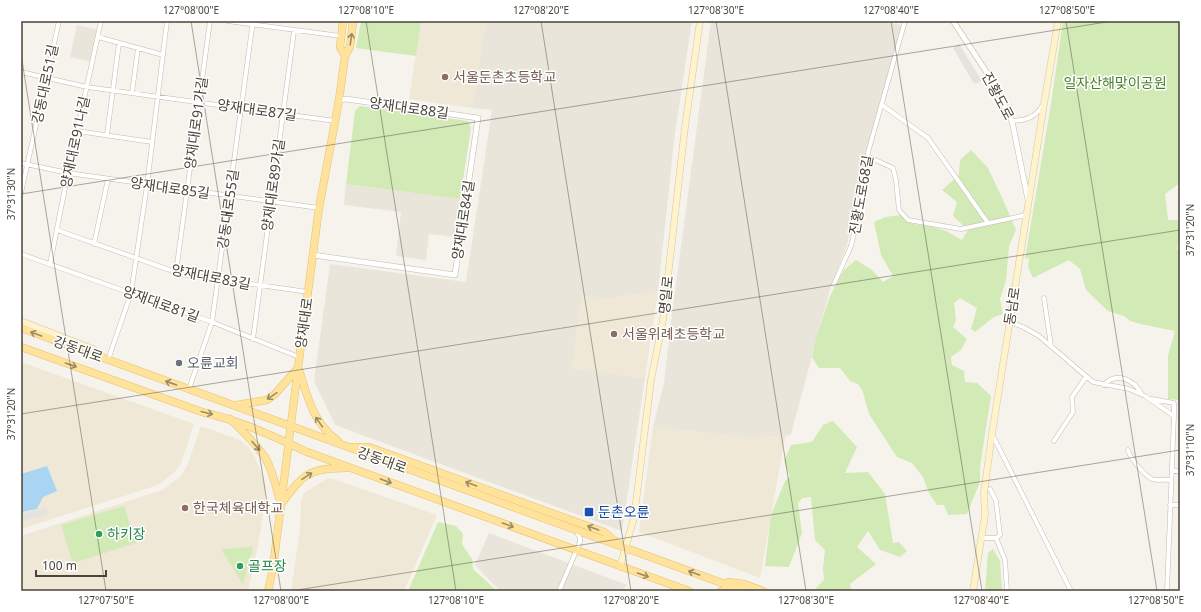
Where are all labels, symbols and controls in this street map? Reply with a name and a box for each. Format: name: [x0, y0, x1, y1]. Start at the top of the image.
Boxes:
text: 127°08'00"E: [163, 3, 219, 17]
text: 127°08'10"E: [338, 3, 394, 17]
text: 127°08'20"E: [513, 3, 569, 17]
text: 127°08'30"E: [688, 3, 744, 17]
text: 127°08'40"E: [863, 3, 919, 17]
text: 127°08'50"E: [1039, 3, 1095, 17]
one-way arrow: [347, 33, 355, 46]
street label: 강동대로51길: [27, 43, 62, 125]
place label: 서울둔촌초등학교: [453, 67, 556, 86]
street label: 진황도로: [978, 69, 1019, 123]
marker: 서울둔촌초등학교: [440, 72, 450, 82]
park label: 일자산해맞이공원: [1063, 73, 1167, 92]
street label: 양재대로91가길: [180, 75, 211, 170]
street label: 양재대로88길: [368, 93, 450, 123]
street label: 양재대로91나길: [56, 94, 94, 190]
street label: 양재대로87길: [216, 95, 298, 125]
street label: 양재대로89가길: [257, 137, 288, 232]
street label: 진황도로68길: [844, 154, 877, 236]
text: 37°31'30"N: [4, 168, 18, 220]
street label: 강동대로55길: [213, 168, 243, 250]
street label: 양재대로85길: [129, 173, 211, 203]
street label: 양재대로84길: [447, 179, 478, 261]
text: 37°31'20"N: [1183, 204, 1197, 256]
street label: 양재대로83길: [170, 260, 252, 294]
street label: 명일로: [654, 275, 677, 315]
street label: 양재대로81길: [120, 281, 202, 326]
street label: 동남로: [999, 285, 1024, 326]
street label: 양재대로: [291, 296, 317, 350]
place label: 서울위례초등학교: [622, 324, 725, 343]
one-way arrow: [31, 329, 43, 337]
marker: 서울위례초등학교: [609, 329, 619, 339]
street label: 강동대로: [51, 331, 106, 366]
place label: 오륜교회: [187, 353, 239, 372]
marker: 오륜교회: [174, 358, 184, 368]
one-way arrow: [64, 362, 77, 369]
one-way arrow: [165, 379, 178, 386]
text: 37°31'20"N: [4, 388, 18, 440]
one-way arrow: [266, 392, 277, 400]
one-way arrow: [200, 409, 213, 417]
one-way arrow: [315, 417, 323, 428]
text: 37°31'10"N: [1183, 424, 1197, 476]
one-way arrow: [251, 441, 260, 451]
street label: 강동대로: [355, 442, 410, 477]
one-way arrow: [301, 472, 312, 480]
one-way arrow: [380, 477, 392, 485]
one-way arrow: [465, 480, 477, 488]
place label: 한국체육대학교: [193, 498, 283, 517]
place label: 둔촌오륜: [598, 502, 650, 521]
marker: 한국체육대학교: [180, 503, 190, 513]
marker: 둔촌오륜: [583, 506, 595, 518]
one-way arrow: [502, 522, 514, 530]
place label: 하키장: [107, 524, 146, 543]
one-way arrow: [588, 524, 600, 532]
marker: 하키장: [94, 529, 104, 539]
scale bar: [36, 552, 106, 578]
place label: 골프장: [248, 556, 287, 575]
text: 100 m: [42, 557, 77, 574]
marker: 골프장: [235, 561, 245, 571]
one-way arrow: [688, 569, 701, 576]
one-way arrow: [637, 572, 649, 580]
text: 127°07'50"E: [78, 593, 134, 607]
text: 127°08'00"E: [253, 593, 309, 607]
text: 127°08'10"E: [428, 593, 484, 607]
text: 127°08'20"E: [603, 593, 659, 607]
text: 127°08'30"E: [778, 593, 834, 607]
text: 127°08'40"E: [953, 593, 1009, 607]
text: 127°08'50"E: [1128, 593, 1184, 607]

